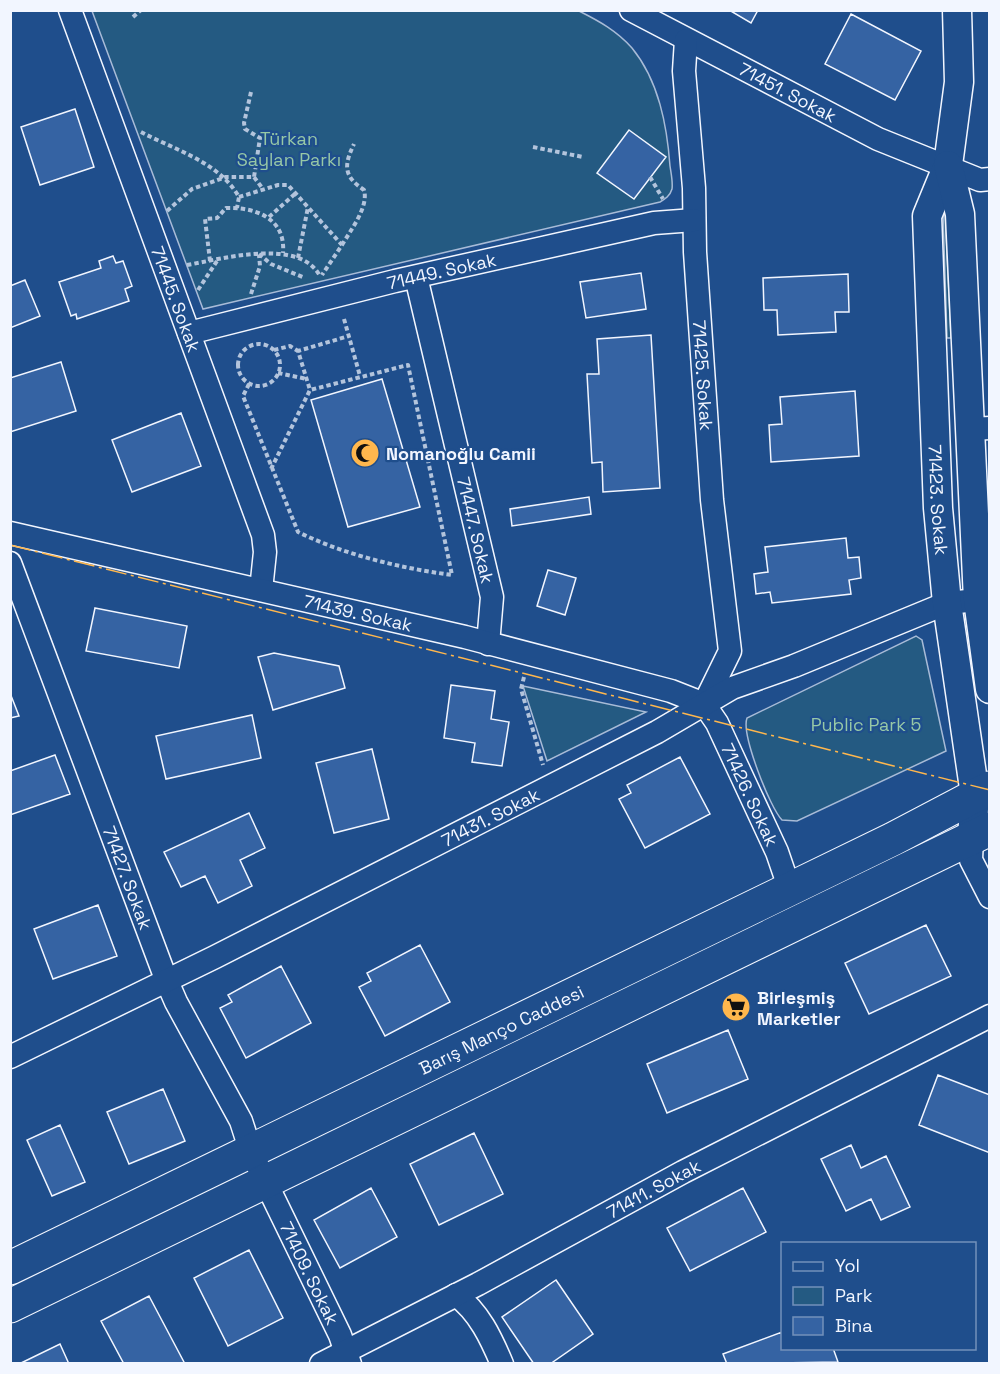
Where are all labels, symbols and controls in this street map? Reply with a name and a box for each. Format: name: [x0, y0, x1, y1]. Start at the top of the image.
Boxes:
street label: 71451. Sokak: [735, 57, 841, 127]
park label: Türkan Saylan Parkı: [237, 127, 341, 171]
street label: 71445. Sokak: [146, 243, 206, 355]
street label: 71449. Sokak: [384, 247, 498, 294]
street label: 71425. Sokak: [688, 319, 719, 432]
mosque icon: Nomanoğlu Camii: [349, 437, 381, 469]
place label: Nomanoğlu Camii: [386, 442, 536, 465]
street label: 71423. Sokak: [924, 444, 954, 556]
street label: 71447. Sokak: [452, 474, 500, 586]
street label: 71439. Sokak: [301, 589, 415, 636]
park label: Public Park 5: [811, 713, 921, 736]
street label: 71426. Sokak: [716, 739, 784, 850]
street label: 71431. Sokak: [437, 782, 544, 851]
street label: 71427. Sokak: [98, 823, 158, 933]
street label: Barış Manço Caddesi: [415, 980, 587, 1079]
place label: Birleşmiş Marketler: [757, 986, 841, 1030]
supermarket icon: Birleşmiş Marketler: [720, 991, 752, 1023]
street label: 71411. Sokak: [602, 1153, 705, 1223]
street label: 71409. Sokak: [275, 1218, 345, 1328]
legend: [781, 1242, 976, 1350]
text: Yol: [835, 1254, 860, 1277]
text: Park: [835, 1284, 873, 1307]
text: Bina: [835, 1314, 873, 1337]

